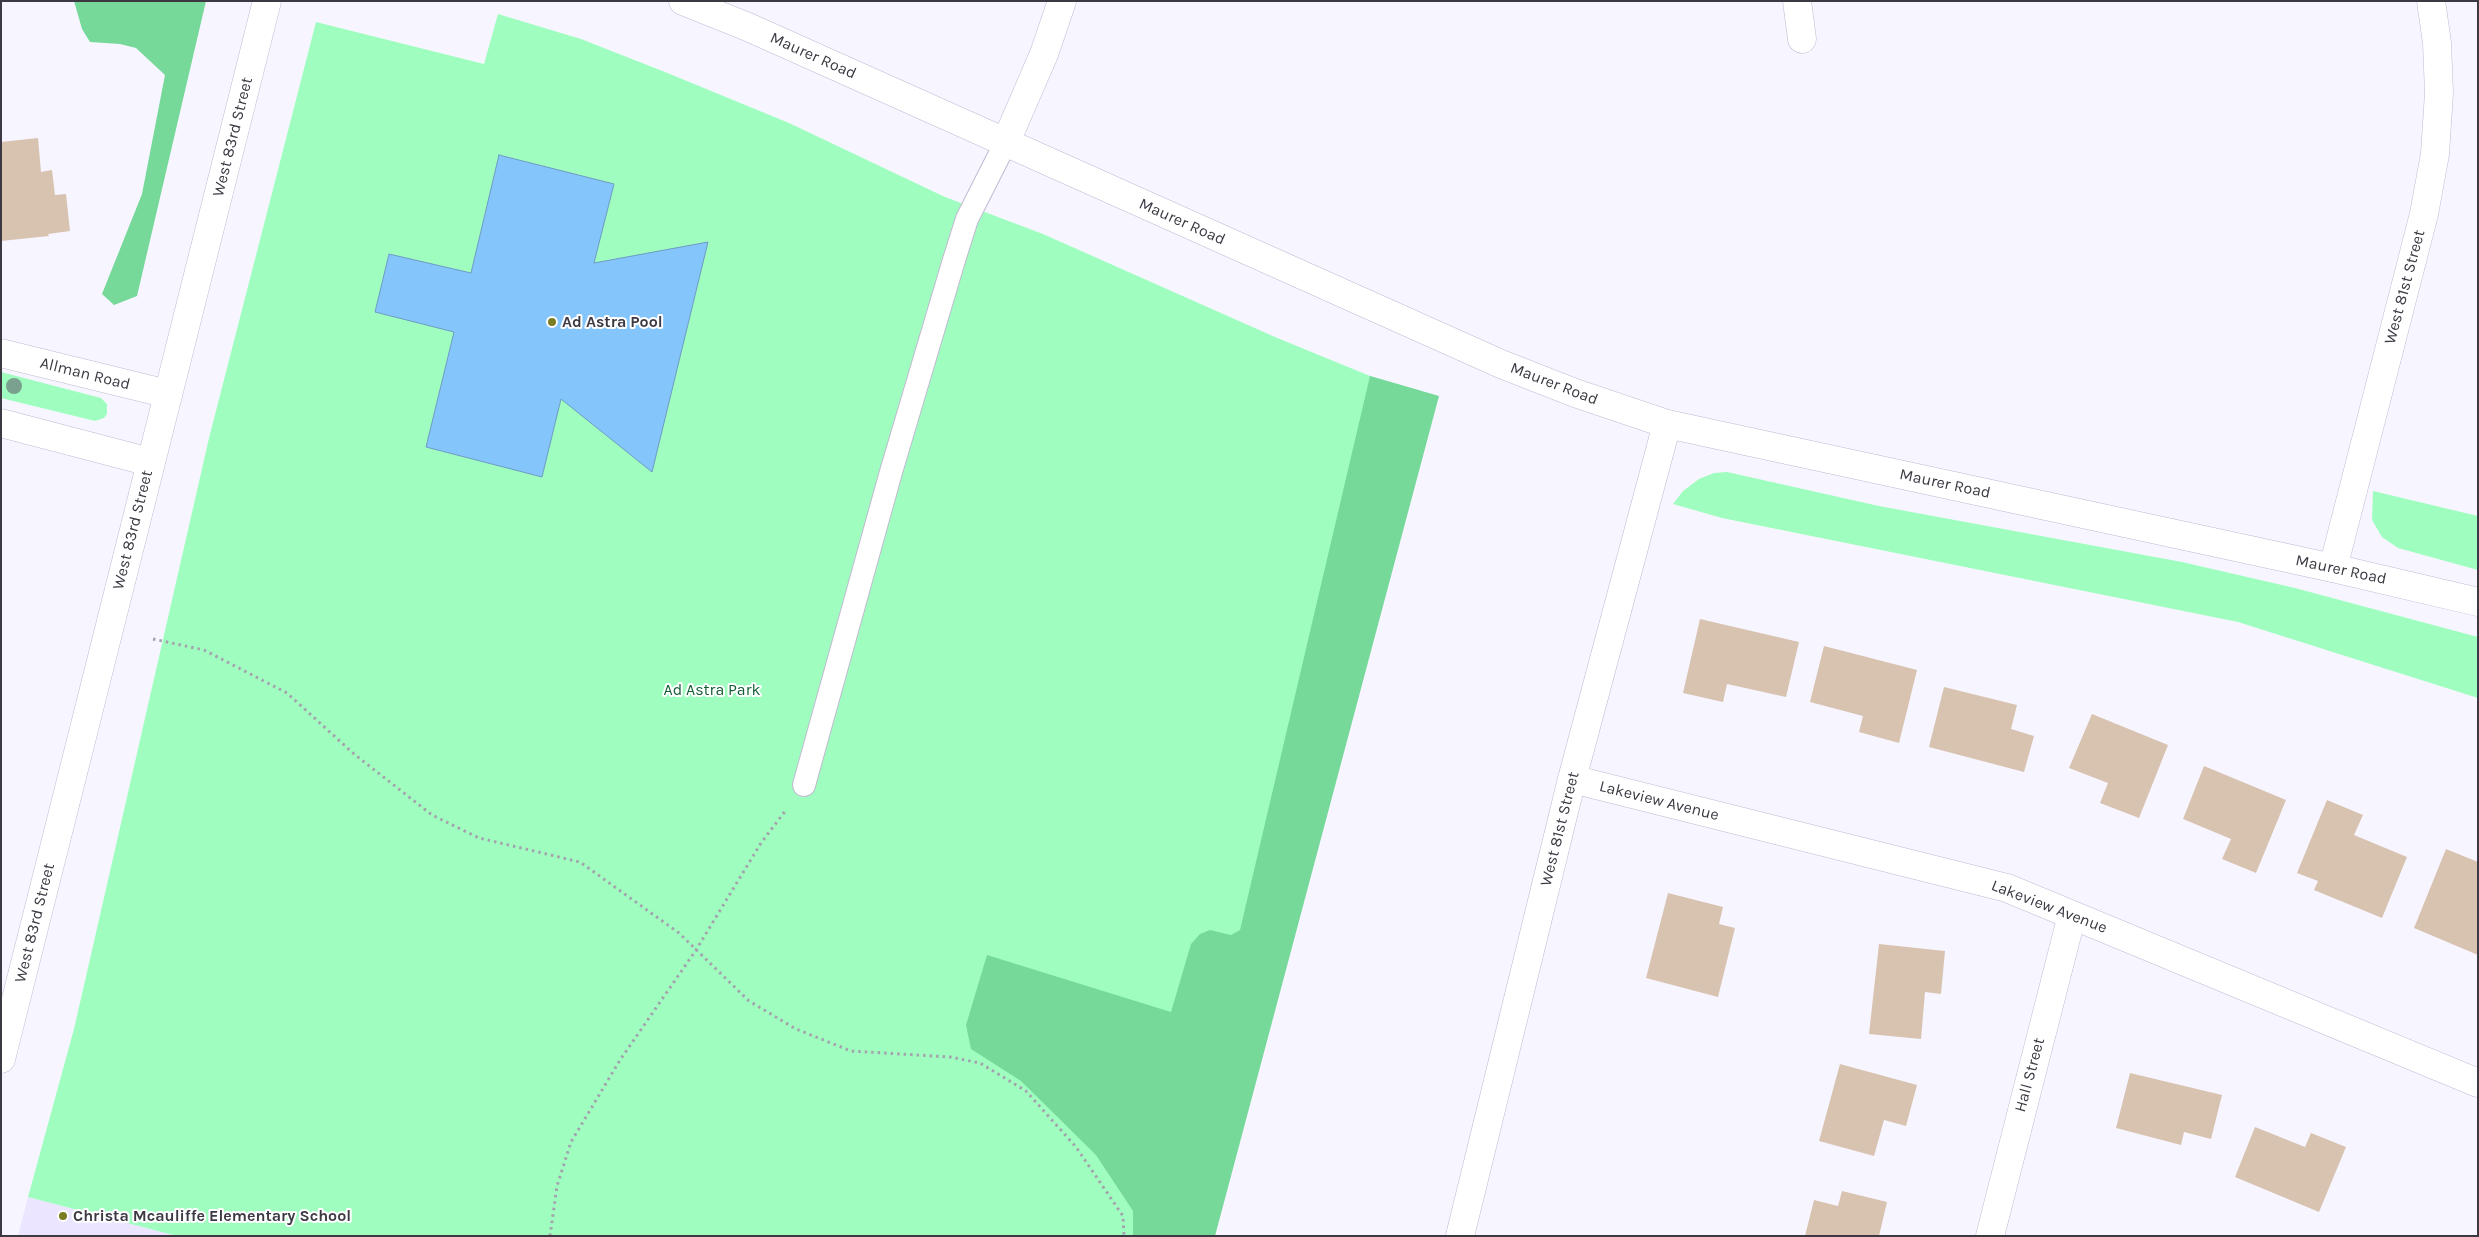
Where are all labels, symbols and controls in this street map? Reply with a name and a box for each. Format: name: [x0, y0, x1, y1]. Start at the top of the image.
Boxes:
street label: Maurer Road: [767, 28, 859, 84]
street label: West 83rd Street: [209, 75, 257, 199]
street label: Maurer Road: [1136, 194, 1228, 250]
street label: West 81st Street: [2381, 228, 2429, 346]
place label: Ad Astra Pool: [562, 312, 663, 332]
marker: Ad Astra Pool: [546, 316, 558, 328]
street label: Allman Road: [38, 354, 132, 394]
street label: Maurer Road: [1507, 358, 1601, 410]
street label: Maurer Road: [1898, 465, 1992, 503]
street label: West 83rd Street: [109, 468, 157, 592]
street label: Maurer Road: [2294, 551, 2388, 589]
park label: Ad Astra Park: [664, 680, 760, 700]
street label: West 81st Street: [1536, 770, 1584, 888]
street label: Lakeview Avenue: [1597, 777, 1721, 825]
street label: West 83rd Street: [11, 861, 59, 985]
street label: Lakeview Avenue: [1988, 876, 2110, 938]
street label: Hall Street: [2011, 1036, 2049, 1114]
place label: Christa Mcauliffe Elementary School: [73, 1206, 351, 1226]
marker: Christa Mcauliffe Elementary School: [57, 1210, 69, 1222]

